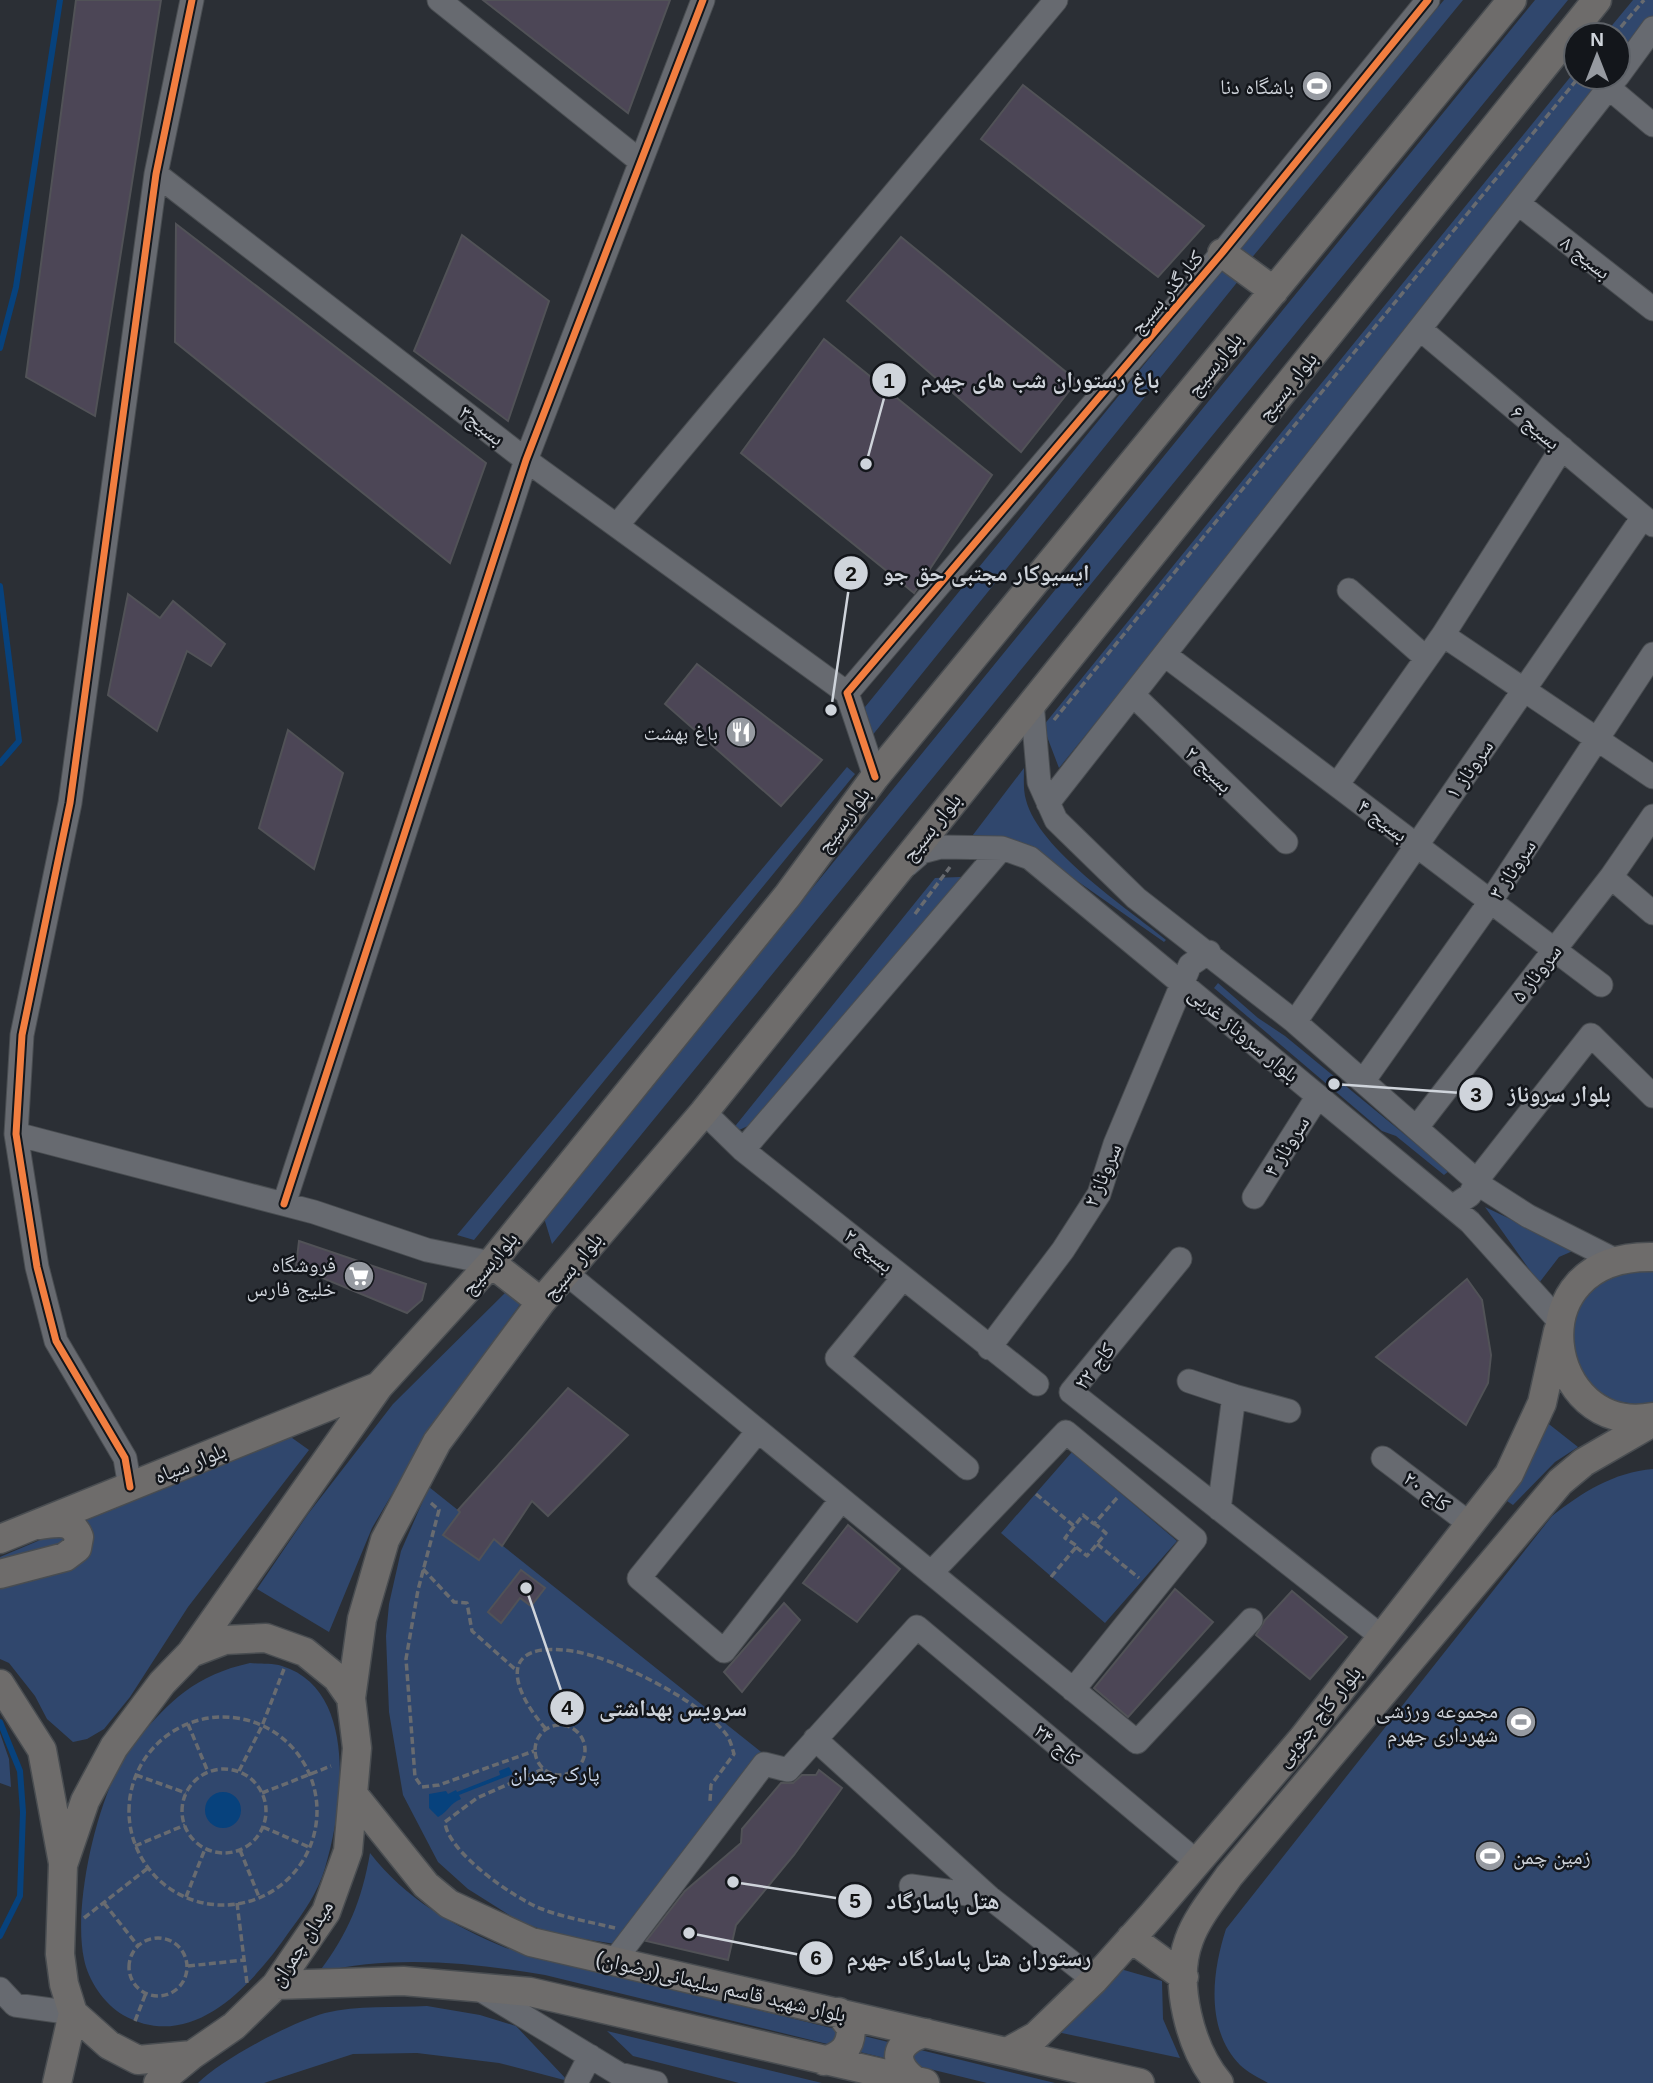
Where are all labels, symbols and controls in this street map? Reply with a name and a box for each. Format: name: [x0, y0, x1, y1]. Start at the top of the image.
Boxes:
north arrow: [1562, 21, 1632, 91]
text: N: [1590, 29, 1604, 50]
sports icon: باشگاه دنا: [1300, 69, 1334, 103]
place label: باشگاه دنا: [1220, 75, 1294, 98]
street label: بسیج ۸: [1555, 231, 1615, 285]
street label: کنارگذر بسیج: [1124, 245, 1209, 340]
street label: بلواربسیج: [1181, 328, 1248, 402]
street label: بلوار بسیج: [1253, 347, 1323, 426]
callout: باغ رستوران شب های جهرم: [872, 358, 1173, 402]
text: باغ رستوران شب های جهرم: [921, 367, 1159, 396]
text: 1: [883, 369, 895, 392]
street label: بسیج۳: [454, 400, 509, 451]
street label: بسیج ۶: [1506, 400, 1565, 456]
callout: ایسیوکار مجتبی حق جو: [833, 551, 1103, 595]
text: ایسیوکار مجتبی حق جو: [882, 560, 1090, 587]
text: 2: [845, 562, 857, 585]
restaurant icon: باغ بهشت: [724, 715, 758, 749]
place label: باغ بهشت: [644, 721, 718, 746]
street label: سروناز ۱: [1440, 735, 1498, 803]
street label: بسیج ۲: [1179, 741, 1237, 798]
street label: بلواربسیج: [812, 783, 876, 858]
street label: بلوار بسیج: [897, 788, 967, 867]
street label: بسیج ۴: [1352, 794, 1412, 848]
street label: سروناز ۳: [1484, 835, 1540, 903]
street label: سروناز ۵: [1506, 940, 1566, 1006]
street label: بلوار سروناز غربی: [1183, 981, 1304, 1088]
callout: بلوار سروناز: [1458, 1072, 1624, 1116]
text: بلوار سروناز: [1506, 1081, 1611, 1108]
text: 3: [1470, 1083, 1482, 1106]
street label: سروناز ۴: [1259, 1112, 1313, 1180]
street label: سروناز ۲: [1078, 1140, 1126, 1210]
street label: بسیج ۲: [839, 1223, 898, 1278]
street label: بلواربسیج: [456, 1227, 523, 1300]
street label: بلوار بسیج: [537, 1228, 608, 1306]
place label: فروشگاه خلیج فارس: [247, 1253, 336, 1302]
supermarket icon: فروشگاه خلیج فارس: [342, 1259, 376, 1293]
street label: کاج ۲۲: [1069, 1338, 1121, 1395]
street label: بلوار سپاه: [151, 1438, 229, 1489]
street label: کاج ۲۰: [1398, 1466, 1455, 1518]
street label: بلوار کاج جنوبی: [1271, 1661, 1367, 1772]
callout: سرویس بهداشتی: [550, 1686, 761, 1730]
text: سرویس بهداشتی: [599, 1695, 747, 1722]
text: 4: [561, 1696, 573, 1719]
place label: مجموعه ورزشی شهرداری جهرم: [1376, 1699, 1498, 1749]
sports icon: مجموعه ورزشی شهرداری جهرم: [1504, 1705, 1538, 1739]
street label: کاج ۲۴: [1028, 1718, 1085, 1771]
park label: پارک چمران: [510, 1762, 600, 1786]
sports icon: زمین چمن: [1473, 1839, 1507, 1873]
place label: زمین چمن: [1513, 1845, 1591, 1870]
callout: هتل پاسارگاد: [837, 1879, 1013, 1923]
text: هتل پاسارگاد: [886, 1888, 1000, 1915]
text: 5: [849, 1889, 861, 1912]
street label: میدان چمران: [265, 1896, 338, 1991]
callout: رستوران هتل پاسارگاد جهرم: [798, 1936, 1105, 1980]
text: رستوران هتل پاسارگاد جهرم: [847, 1945, 1091, 1974]
street label: بلوار شهید قاسم سلیمانی(رضوان): [593, 1946, 848, 2029]
text: 6: [810, 1946, 822, 1969]

